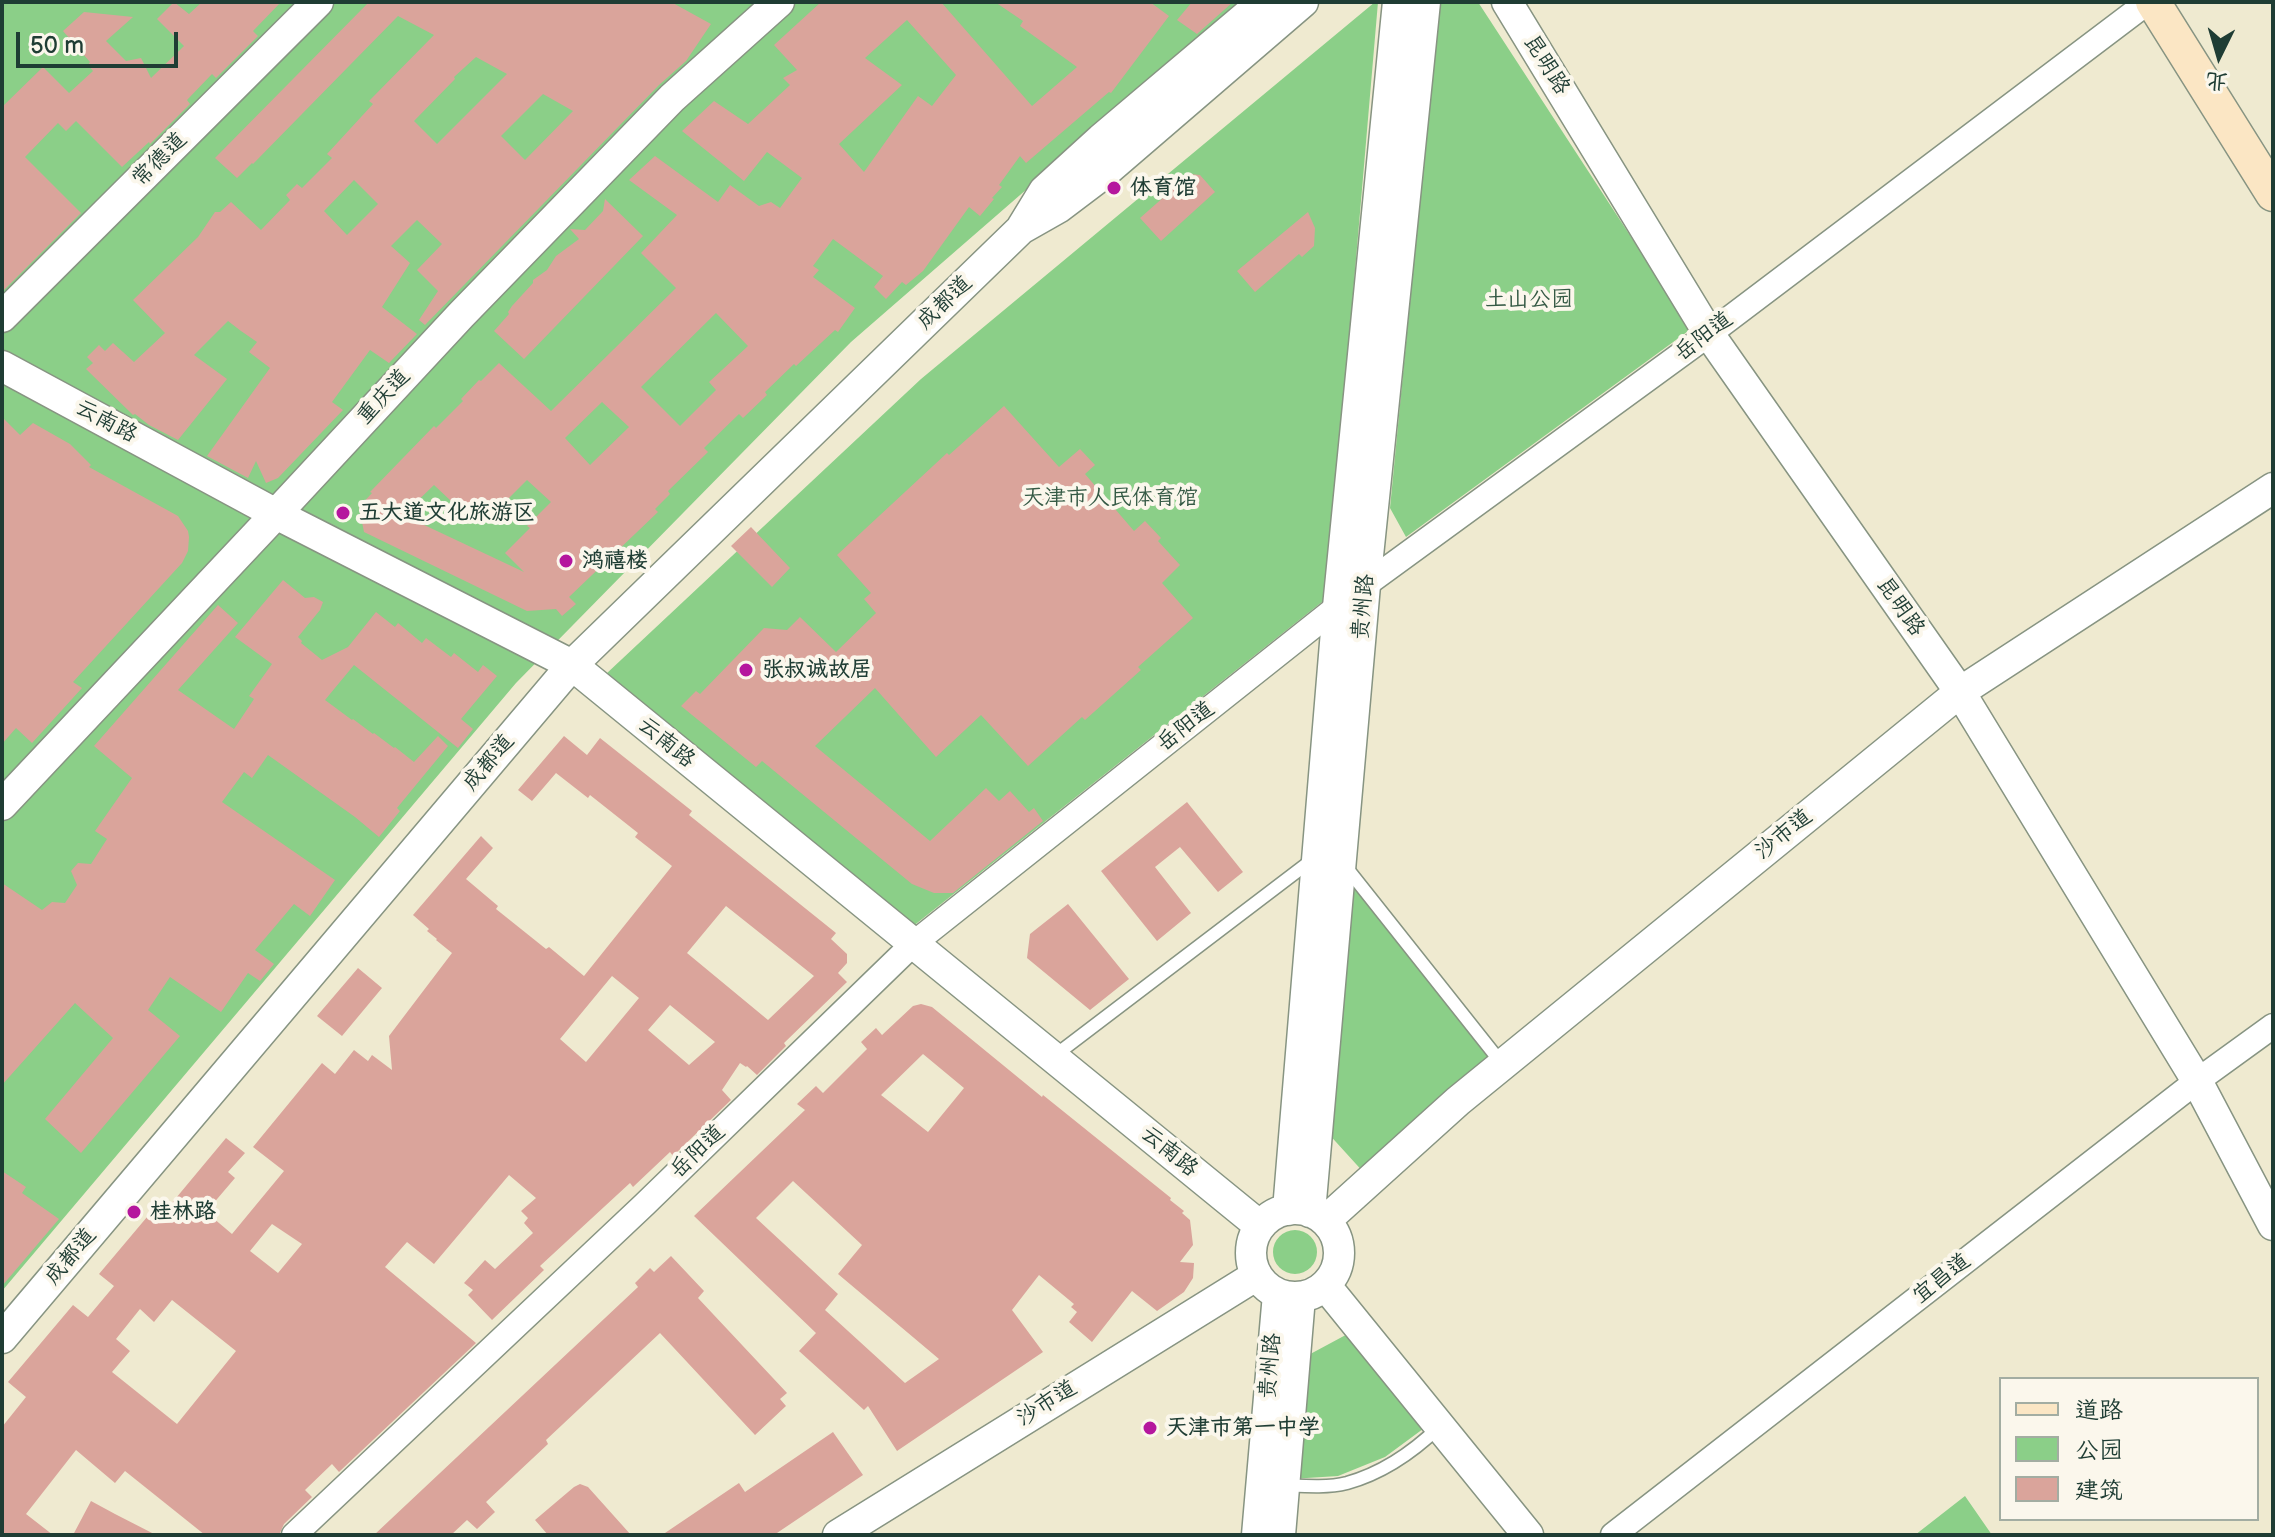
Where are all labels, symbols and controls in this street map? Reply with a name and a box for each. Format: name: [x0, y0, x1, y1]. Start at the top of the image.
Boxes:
scale bar: [20, 16, 182, 66]
north arrow: [2179, 16, 2259, 96]
street label: 昆明路: [1517, 30, 1575, 100]
text: 50 m: [30, 31, 84, 60]
text: 北: [2205, 66, 2229, 95]
street label: 常德道: [127, 127, 193, 193]
place label: 体育馆: [1130, 175, 1196, 201]
marker: 体育馆: [1105, 179, 1123, 197]
street label: 成都道: [912, 271, 978, 335]
park label: 土山公园: [1485, 287, 1573, 313]
street label: 岳阳道: [1670, 307, 1738, 367]
street label: 重庆道: [352, 364, 416, 430]
street label: 云南路: [71, 395, 141, 449]
park label: 天津市人民体育馆: [1022, 485, 1198, 511]
place label: 五大道文化旅游区: [359, 500, 535, 526]
marker: 五大道文化旅游区: [334, 504, 352, 522]
place label: 鸿禧楼: [582, 548, 648, 574]
marker: 鸿禧楼: [557, 552, 575, 570]
street label: 昆明路: [1870, 572, 1930, 642]
street label: 贵州路: [1348, 573, 1380, 641]
place label: 张叔诚故居: [762, 657, 872, 683]
marker: 张叔诚故居: [737, 661, 755, 679]
street label: 岳阳道: [1152, 696, 1220, 758]
street label: 云南路: [632, 712, 700, 774]
street label: 成都道: [458, 729, 520, 797]
street label: 沙市道: [1750, 804, 1818, 866]
street label: 岳阳道: [665, 1120, 731, 1184]
street label: 云南路: [1135, 1121, 1203, 1183]
place label: 桂林路: [150, 1199, 216, 1225]
marker: 桂林路: [125, 1203, 143, 1221]
street label: 成都道: [40, 1223, 102, 1291]
street label: 宜昌道: [1908, 1248, 1976, 1310]
street label: 贵州路: [1255, 1332, 1287, 1400]
street label: 沙市道: [1012, 1375, 1082, 1433]
legend: [1999, 1377, 2259, 1521]
text: 道路: [2075, 1396, 2123, 1425]
place label: 天津市第一中学: [1166, 1415, 1320, 1441]
marker: 天津市第一中学: [1141, 1419, 1159, 1437]
text: 公园: [2075, 1436, 2123, 1465]
text: 建筑: [2075, 1476, 2123, 1505]

